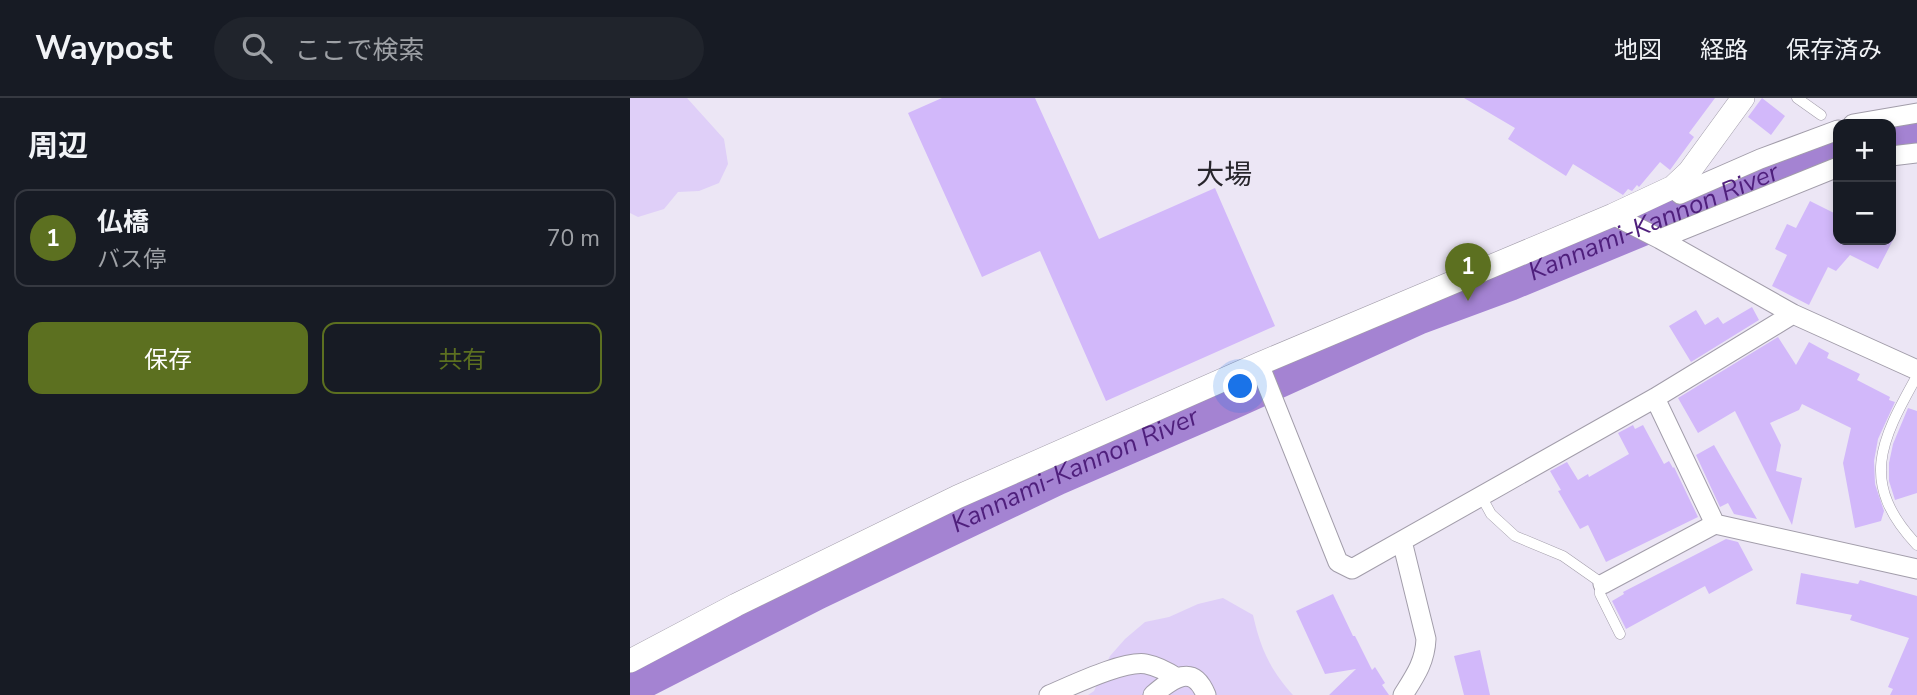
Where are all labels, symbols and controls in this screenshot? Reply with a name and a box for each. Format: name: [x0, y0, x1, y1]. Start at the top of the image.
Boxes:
search box: [214, 17, 704, 80]
text: Waypost: [35, 26, 172, 71]
icon: search: [238, 29, 276, 67]
text: ここで検索: [294, 33, 424, 68]
text: 地図: [1614, 34, 1662, 66]
text: 経路: [1700, 34, 1748, 66]
text: 保存済み: [1786, 34, 1882, 66]
map controls: [1833, 119, 1896, 245]
button: +: [1833, 119, 1896, 182]
text: 周辺: [28, 126, 88, 167]
water label: Kannami-Kannon River: [1523, 154, 1784, 289]
district label: 大場: [1196, 156, 1252, 194]
button: −: [1833, 182, 1896, 245]
text: 仏橋: [97, 205, 149, 240]
text: 1: [46, 223, 60, 254]
text: 70 m: [547, 223, 600, 254]
pin: 1: [1445, 243, 1491, 301]
text: バス停: [97, 244, 166, 275]
button: 保存: [28, 322, 308, 394]
button: 共有: [322, 322, 602, 394]
your location: [1223, 369, 1257, 403]
water label: Kannami-Kannon River: [945, 398, 1204, 541]

